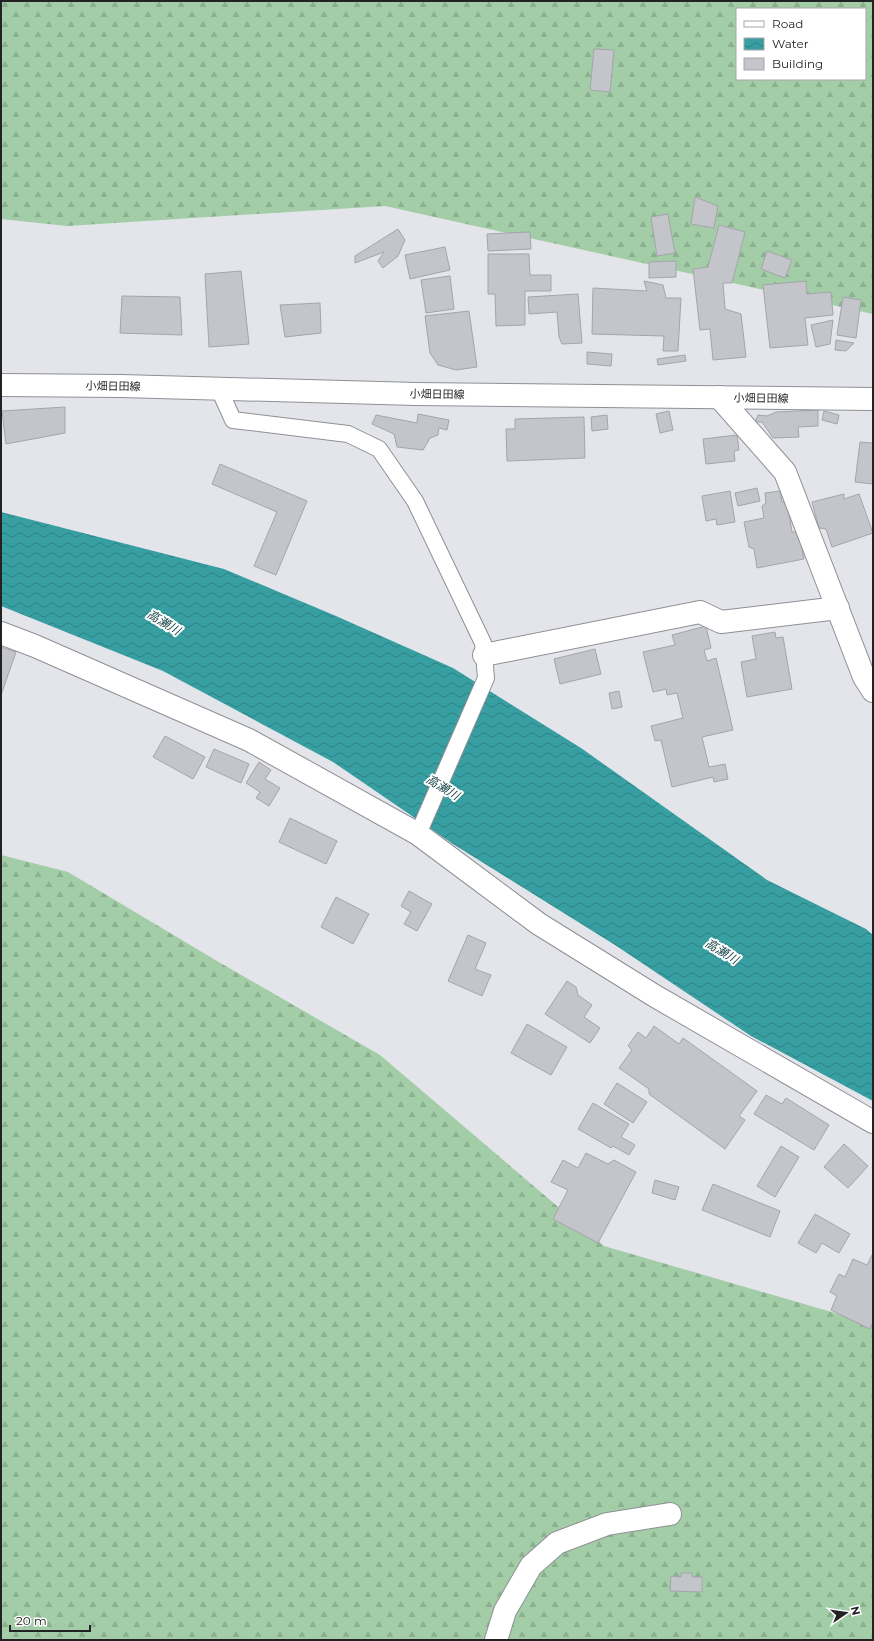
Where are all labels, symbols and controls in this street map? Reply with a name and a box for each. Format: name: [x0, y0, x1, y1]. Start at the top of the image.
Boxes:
legend: [736, 8, 866, 80]
text: Road: [772, 16, 803, 31]
text: Water: [772, 36, 809, 51]
text: Building: [772, 56, 823, 71]
street label: 小畑日田線: [85, 379, 141, 393]
street label: 小畑日田線: [409, 387, 465, 401]
street label: 小畑日田線: [733, 391, 789, 405]
water label: 高瀬川: [145, 606, 185, 639]
water label: 高瀬川: [424, 771, 464, 804]
water label: 高瀬川: [703, 935, 743, 968]
north arrow: [826, 1593, 866, 1633]
text: N: [848, 1605, 864, 1617]
scale bar: [10, 1607, 90, 1633]
text: 20 m: [16, 1613, 47, 1628]

